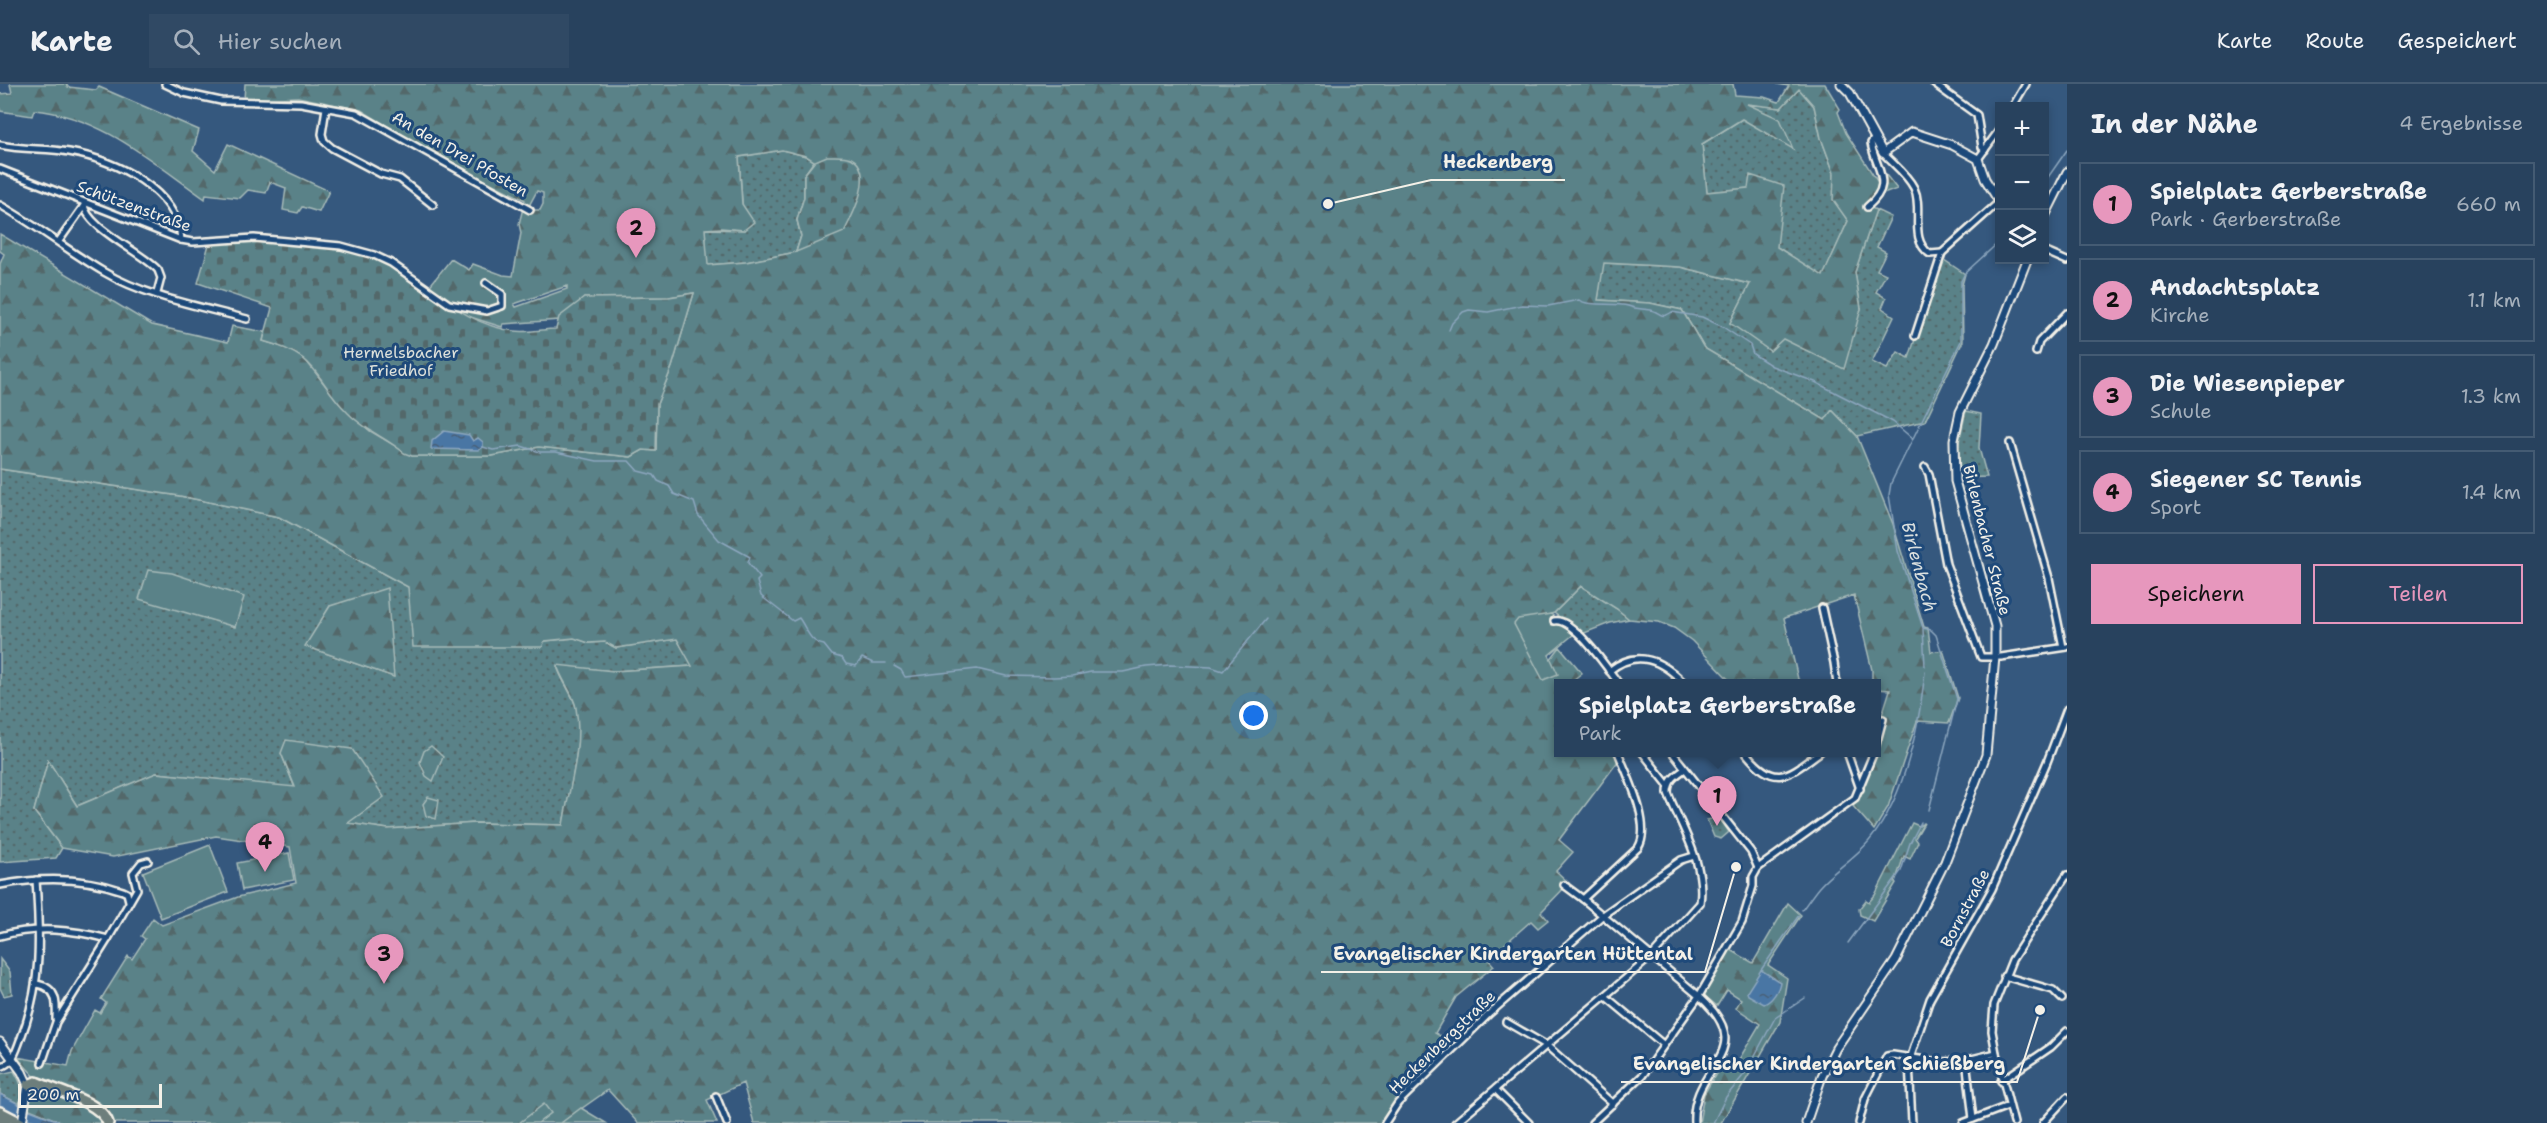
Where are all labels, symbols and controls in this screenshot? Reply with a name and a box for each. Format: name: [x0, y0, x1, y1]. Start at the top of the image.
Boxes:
search box: [149, 14, 569, 68]
text: Karte: [30, 22, 113, 60]
icon: search: [170, 25, 203, 58]
text: Hier suchen: [218, 27, 342, 56]
text: Karte: [2217, 27, 2272, 55]
text: Route: [2305, 27, 2364, 55]
text: Gespeichert: [2397, 27, 2517, 55]
map controls: [1995, 102, 2049, 264]
button: +: [1995, 102, 2049, 156]
street label: An den Drei Pfosten: [388, 106, 532, 202]
text: In der Nähe: [2091, 106, 2258, 141]
text: 4 Ergebnisse: [2399, 110, 2523, 136]
callout: Heckenberg: [1431, 144, 1565, 180]
text: Heckenberg: [1443, 150, 1553, 174]
button: −: [1995, 156, 2049, 210]
street label: Schützenstraße: [74, 176, 194, 236]
text: Spielplatz Gerberstraße: [2150, 177, 2427, 206]
text: 1: [2108, 191, 2117, 217]
text: 660 m: [2456, 191, 2521, 217]
text: Park · Gerberstraße: [2150, 206, 2341, 232]
pin: 2: [616, 208, 656, 258]
button: layers: [1995, 210, 2049, 264]
text: Andachtsplatz: [2150, 273, 2320, 302]
text: 2: [2106, 287, 2120, 313]
text: 1.1 km: [2467, 287, 2521, 313]
text: Kirche: [2150, 302, 2210, 328]
park label: Hermelsbacher Friedhof: [343, 342, 459, 381]
text: Die Wiesenpieper: [2150, 369, 2345, 398]
text: 3: [2106, 383, 2120, 409]
text: 1.3 km: [2461, 383, 2521, 409]
text: Schule: [2150, 398, 2212, 424]
street label: Birlenbacher Straße: [1958, 463, 2016, 617]
text: Siegener SC Tennis: [2150, 465, 2362, 494]
text: 4: [2106, 479, 2120, 505]
text: 1.4 km: [2462, 479, 2521, 505]
text: Sport: [2150, 494, 2201, 520]
water label: Birlenbach: [1895, 519, 1943, 615]
button: Speichern: [2091, 564, 2301, 624]
button: Teilen: [2313, 564, 2523, 624]
popup: [1554, 679, 1881, 757]
text: Spielplatz Gerberstraße: [1579, 691, 1856, 720]
your location: [1239, 701, 1268, 730]
text: Park: [1579, 720, 1622, 746]
pin: 1: [1698, 776, 1736, 826]
pin: 4: [246, 822, 284, 872]
street label: Bornstraße: [1936, 865, 1994, 951]
pin: 3: [364, 934, 404, 984]
callout: Evangelischer Kindergarten Hüttental: [1321, 936, 1705, 972]
text: Evangelischer Kindergarten Hüttental: [1333, 942, 1693, 966]
street label: Heckenbergstraße: [1384, 986, 1500, 1098]
callout: Evangelischer Kindergarten Schießberg: [1621, 1046, 2017, 1082]
text: Evangelischer Kindergarten Schießberg: [1633, 1052, 2005, 1076]
scale bar: [18, 1081, 162, 1108]
text: 200 m: [27, 1084, 79, 1105]

